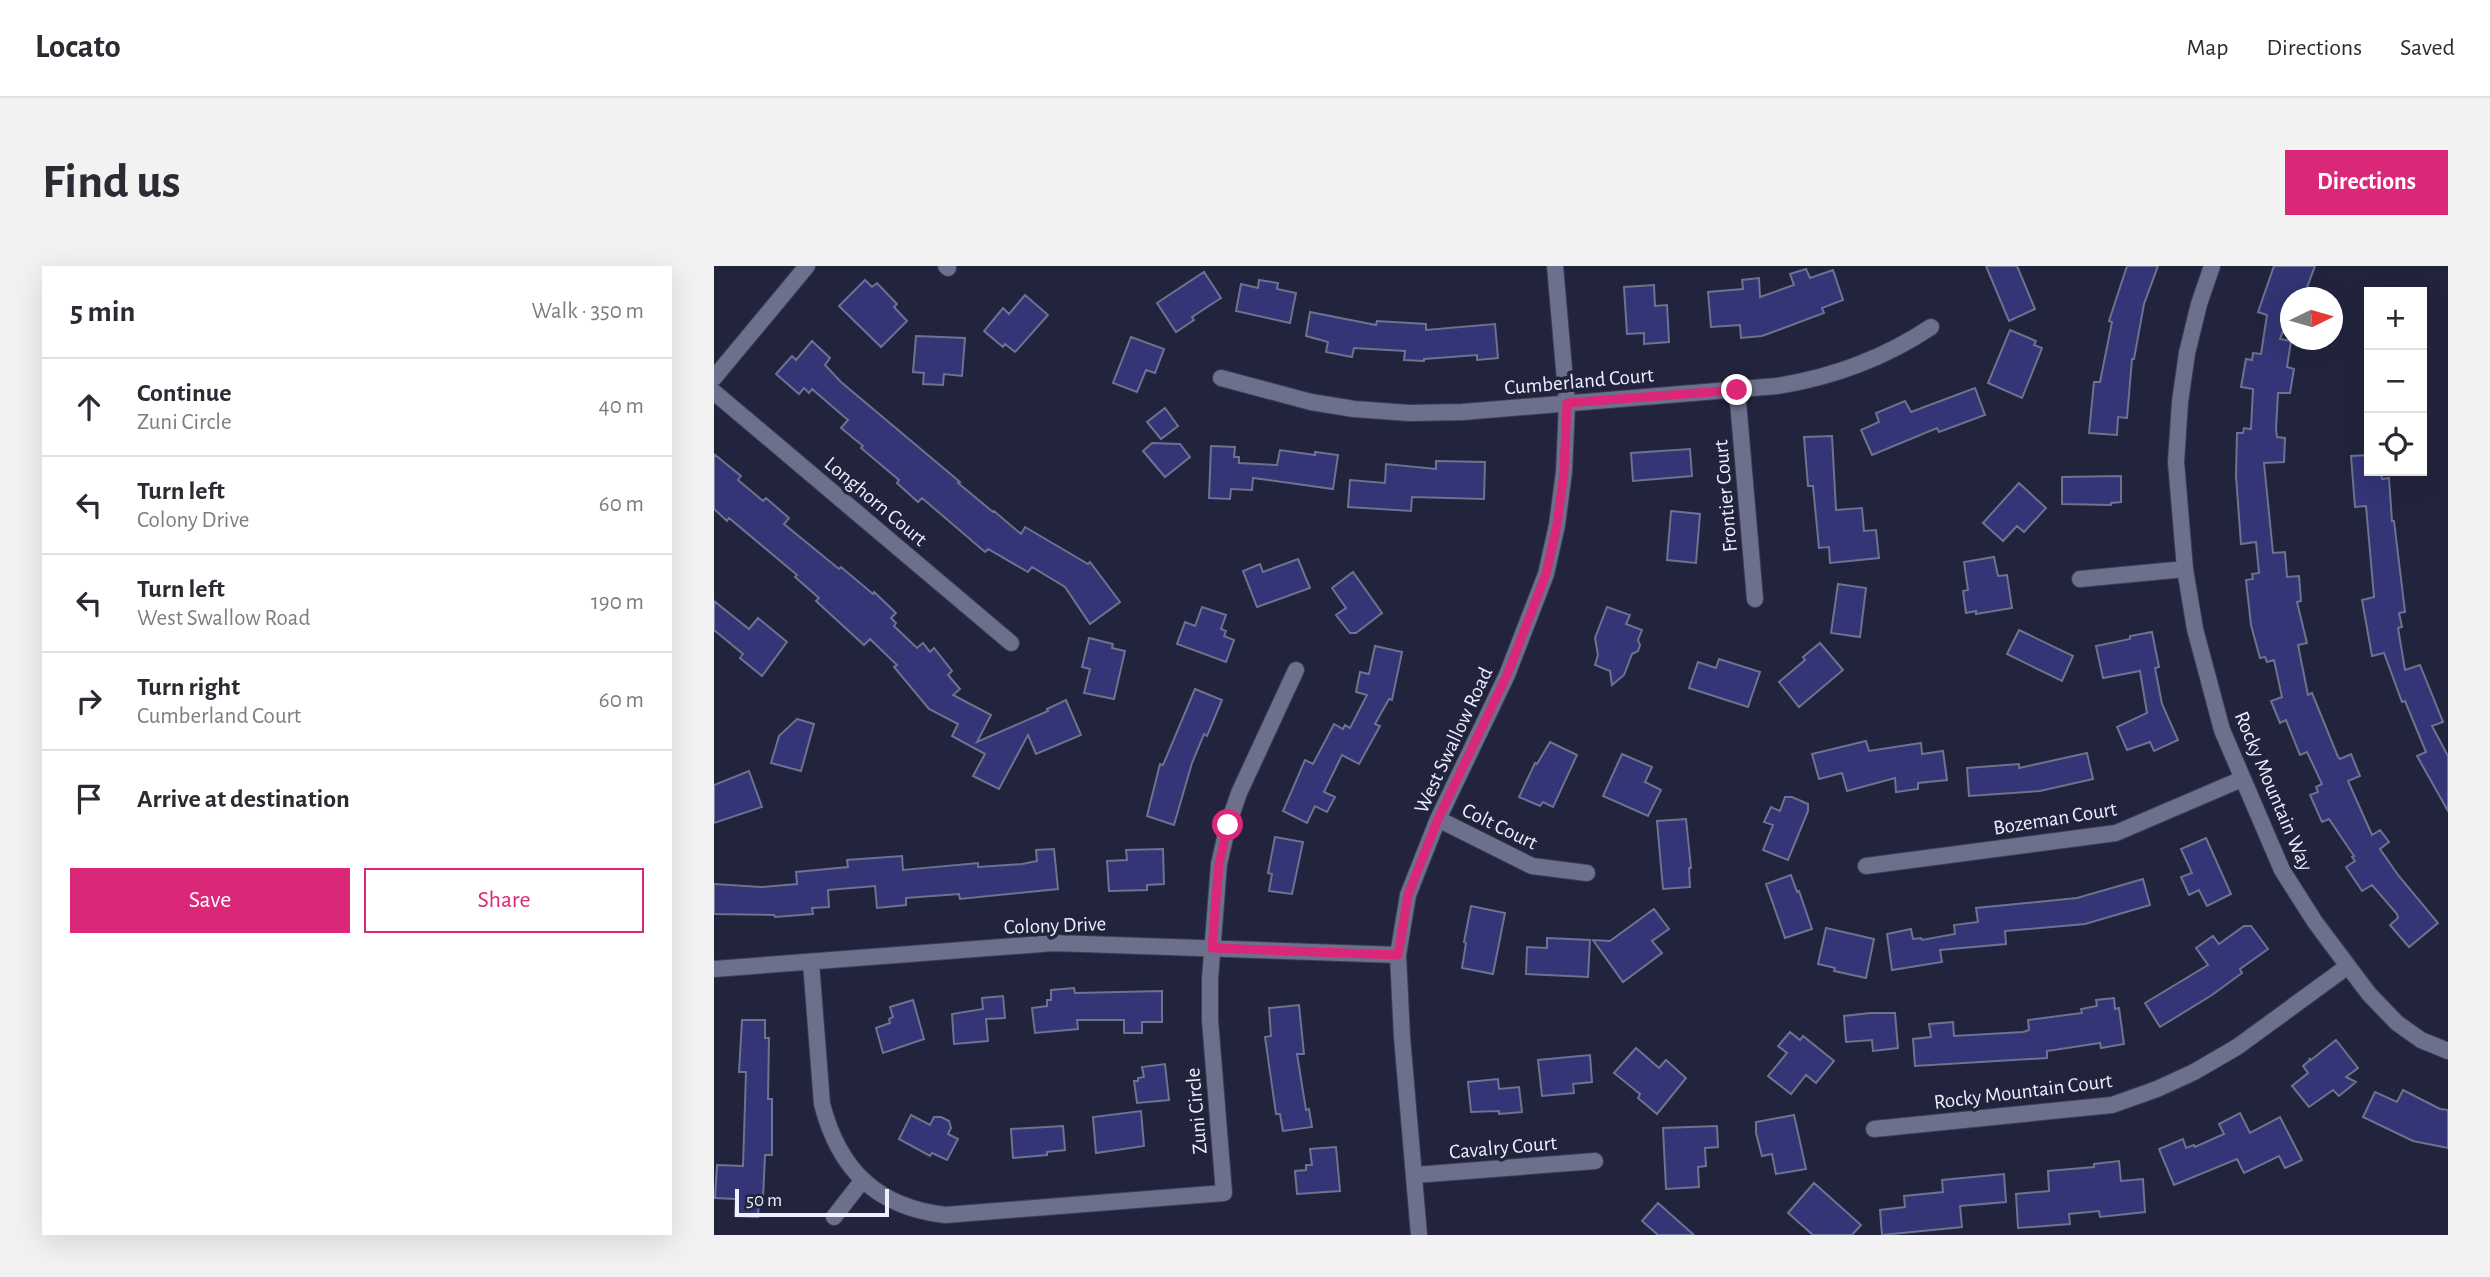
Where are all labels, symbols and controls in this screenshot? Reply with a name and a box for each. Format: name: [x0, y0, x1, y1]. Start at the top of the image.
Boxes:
text: Locato: [35, 31, 121, 64]
text: Map: [2186, 36, 2228, 60]
text: Directions: [2266, 36, 2362, 60]
text: Saved: [2400, 36, 2455, 60]
button: Directions: [2285, 150, 2448, 215]
text: Find us: [42, 158, 181, 207]
north arrow: [2280, 287, 2343, 350]
map controls: [2364, 287, 2427, 476]
button: +: [2364, 287, 2427, 350]
text: 5 min: [70, 297, 135, 327]
text: Walk · 350 m: [532, 300, 644, 323]
button: −: [2364, 350, 2427, 413]
street label: Cumberland Court: [1503, 364, 1655, 398]
route end: [1721, 374, 1752, 405]
text: Continue: [137, 380, 232, 406]
icon: ahead: [70, 388, 108, 426]
text: 40 m: [599, 395, 644, 418]
text: Zuni Circle: [137, 411, 232, 434]
button: locate: [2364, 413, 2427, 476]
street label: Frontier Court: [1710, 439, 1741, 553]
street label: Longhorn Court: [820, 453, 931, 550]
text: Turn left: [137, 478, 225, 504]
icon: left: [70, 486, 108, 524]
text: 60 m: [599, 493, 644, 516]
text: Colony Drive: [137, 509, 249, 532]
text: Turn left: [137, 576, 225, 602]
icon: left: [70, 584, 108, 622]
text: 190 m: [591, 591, 644, 614]
text: West Swallow Road: [137, 607, 310, 630]
street label: West Swallow Road: [1411, 664, 1496, 816]
text: Turn right: [137, 674, 240, 700]
icon: right: [70, 682, 108, 720]
text: 60 m: [599, 689, 644, 712]
text: Cumberland Court: [137, 705, 301, 728]
street label: Rocky Mountain Way: [2230, 708, 2317, 874]
icon: arrive: [70, 780, 108, 818]
text: Arrive at destination: [137, 786, 350, 812]
street label: Bozeman Court: [1992, 798, 2119, 839]
street label: Colt Court: [1459, 799, 1541, 854]
route start: [1212, 809, 1243, 840]
button: Save: [70, 868, 350, 933]
button: Share: [364, 868, 644, 933]
street label: Colony Drive: [1003, 913, 1107, 938]
street label: Zuni Circle: [1182, 1067, 1211, 1155]
street label: Rocky Mountain Court: [1933, 1070, 2114, 1113]
street label: Cavalry Court: [1448, 1132, 1558, 1163]
scale bar: [735, 1186, 889, 1218]
text: 50 m: [746, 1191, 782, 1210]

